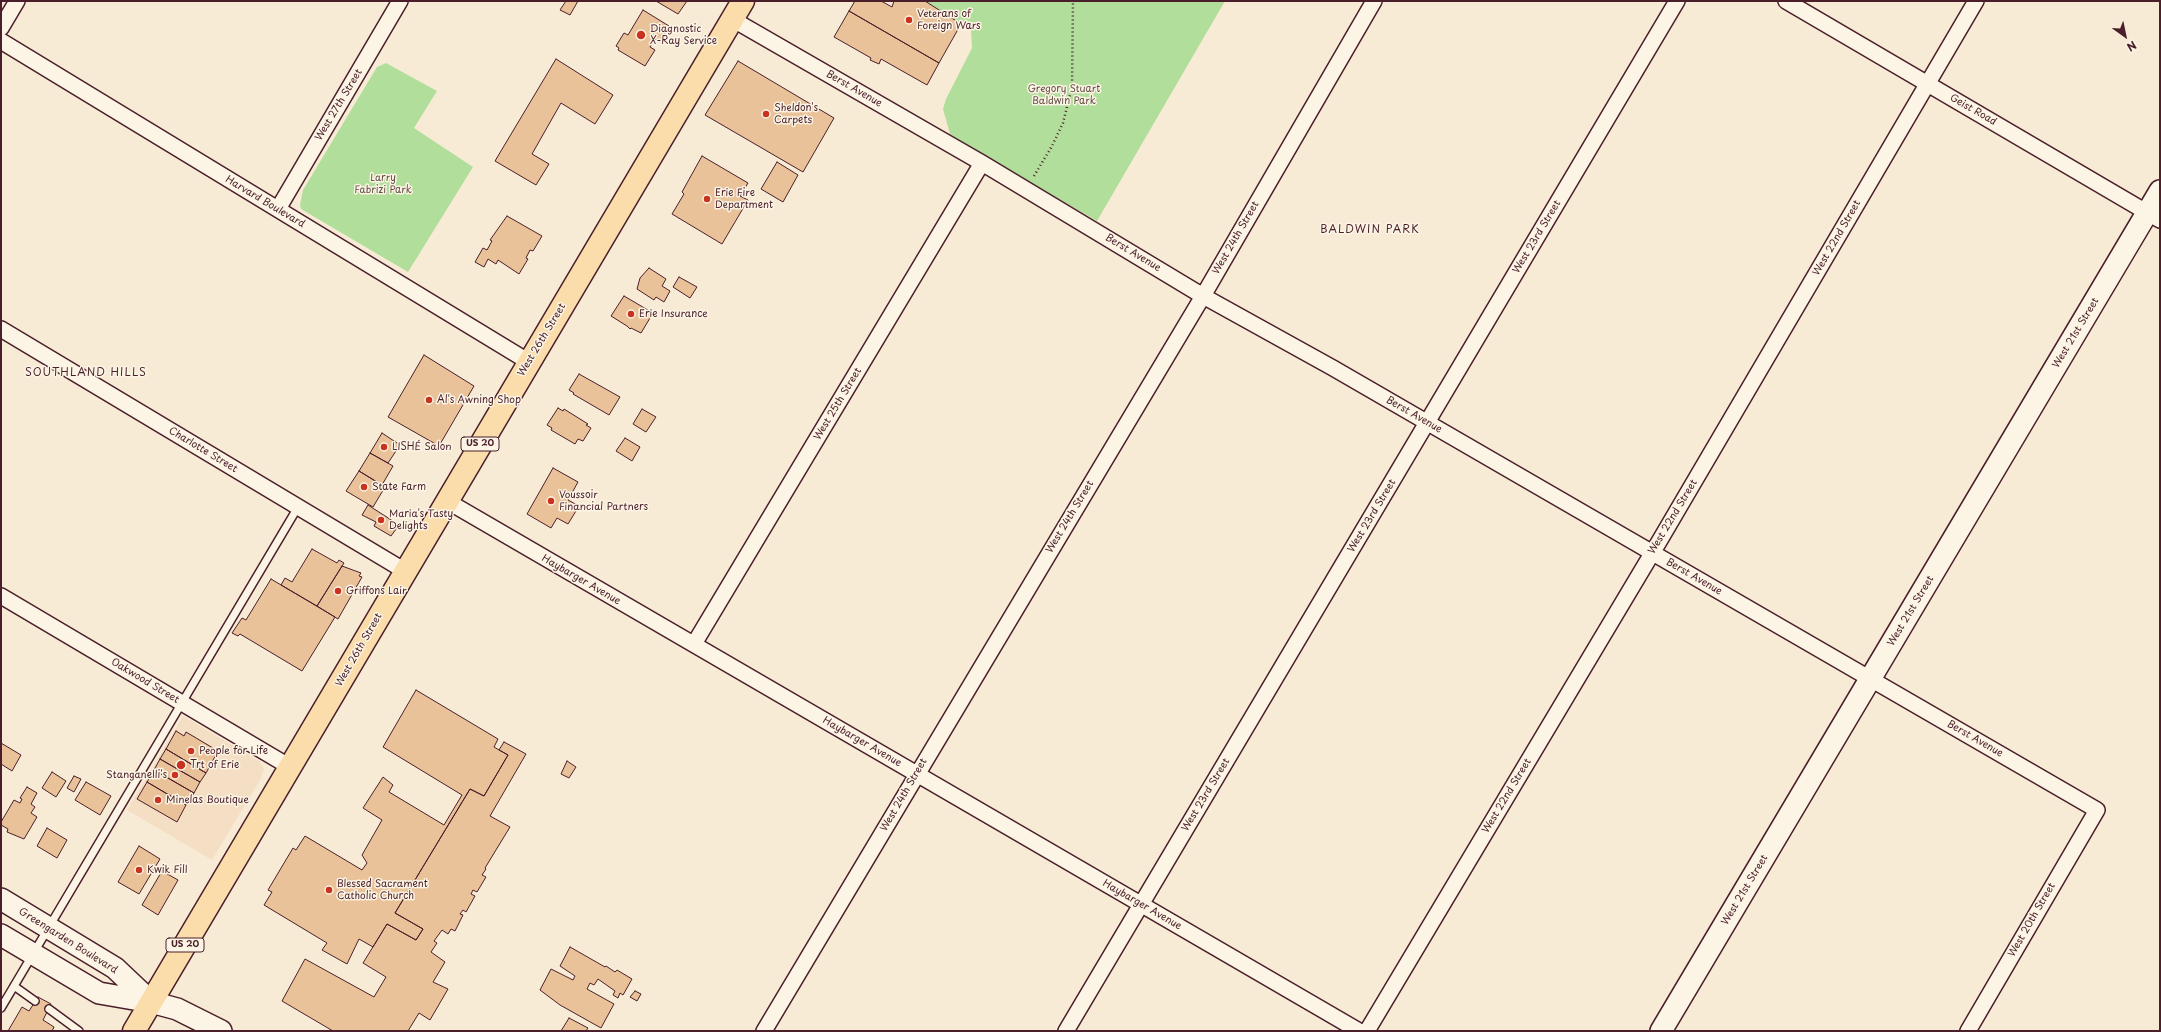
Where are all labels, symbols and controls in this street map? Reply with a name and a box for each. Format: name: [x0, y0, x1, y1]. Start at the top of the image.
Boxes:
place label: Veterans of Foreign Wars: [917, 8, 981, 32]
marker: Veterans of Foreign Wars: [904, 15, 914, 25]
north arrow: [2105, 16, 2145, 56]
place label: Diagnostic X-Ray Service: [650, 23, 717, 46]
marker: Diagnostic X-Ray Service: [635, 29, 647, 41]
text: N: [2124, 37, 2140, 56]
street label: West 27th Street: [313, 67, 365, 143]
street label: Berst Avenue: [824, 68, 884, 110]
park label: Gregory Stuart Baldwin Park: [1028, 83, 1100, 106]
street label: Geist Road: [1948, 92, 1998, 128]
place label: Sheldon's Carpets: [774, 102, 818, 126]
marker: Sheldon's Carpets: [761, 109, 771, 119]
park label: Larry Fabrizi Park: [354, 172, 412, 196]
street label: Harvard Boulevard: [223, 173, 307, 231]
place label: Erie Fire Department: [715, 187, 773, 210]
marker: Erie Fire Department: [702, 194, 712, 204]
street label: West 23rd Street: [1510, 198, 1564, 276]
street label: West 22nd Street: [1811, 198, 1863, 278]
street label: West 24th Street: [1210, 199, 1262, 277]
district label: BALDWIN PARK: [1320, 223, 1420, 237]
street label: Berst Avenue: [1103, 232, 1163, 274]
street label: West 21st Street: [2050, 296, 2102, 370]
street label: West 26th Street: [515, 301, 569, 379]
place label: Erie Insurance: [639, 308, 708, 320]
marker: Erie Insurance: [626, 309, 636, 319]
district label: SOUTHLAND HILLS: [26, 366, 146, 380]
street label: West 25th Street: [812, 366, 864, 442]
place label: Al's Awning Shop: [437, 394, 521, 406]
street label: Berst Avenue: [1384, 394, 1444, 436]
marker: Al's Awning Shop: [424, 395, 434, 405]
street label: Charlotte Street: [166, 425, 240, 475]
road number: US 20: [461, 437, 499, 451]
place label: LISHÉ Salon: [392, 441, 452, 453]
marker: LISHÉ Salon: [379, 442, 389, 452]
street label: West 23rd Street: [1345, 477, 1399, 555]
street label: West 22nd Street: [1646, 477, 1700, 557]
street label: West 24th Street: [1044, 479, 1096, 555]
place label: State Farm: [372, 481, 426, 493]
marker: State Farm: [359, 482, 369, 492]
place label: Voussoir Financial Partners: [559, 489, 648, 512]
marker: Voussoir Financial Partners: [546, 496, 556, 506]
place label: Maria's Tasty Delights: [389, 508, 453, 532]
marker: Maria's Tasty Delights: [376, 515, 386, 525]
street label: Haybarger Avenue: [539, 553, 623, 607]
street label: Berst Avenue: [1664, 556, 1724, 598]
street label: West 21st Street: [1885, 574, 1937, 648]
place label: Griffons Lair: [346, 585, 406, 597]
marker: Griffons Lair: [333, 586, 343, 596]
street label: West 26th Street: [333, 611, 385, 689]
street label: Oakwood Street: [109, 656, 181, 706]
street label: Haybarger Avenue: [820, 715, 904, 769]
street label: Berst Avenue: [1945, 718, 2005, 760]
place label: People for Life: [199, 745, 268, 757]
marker: People for Life: [186, 746, 196, 756]
street label: West 24th Street: [878, 756, 930, 834]
street label: West 23rd Street: [1179, 756, 1233, 834]
street label: West 22nd Street: [1480, 756, 1534, 836]
marker: Trt of Erie: [175, 759, 187, 771]
place label: Trt of Erie: [190, 759, 239, 771]
place label: Stanganelli's: [106, 769, 167, 781]
marker: Stanganelli's: [170, 770, 180, 780]
place label: Minelas Boutique: [166, 794, 249, 806]
marker: Minelas Boutique: [153, 795, 163, 805]
street label: West 21st Street: [1719, 853, 1771, 927]
place label: Kwik Fill: [147, 864, 188, 876]
marker: Kwik Fill: [134, 865, 144, 875]
place label: Blessed Sacrament Catholic Church: [337, 878, 428, 902]
street label: Haybarger Avenue: [1100, 878, 1184, 932]
street label: West 20th Street: [2006, 881, 2058, 959]
marker: Blessed Sacrament Catholic Church: [324, 885, 334, 895]
street label: Greengarden Boulevard: [16, 906, 120, 976]
road number: US 20: [166, 938, 204, 952]

